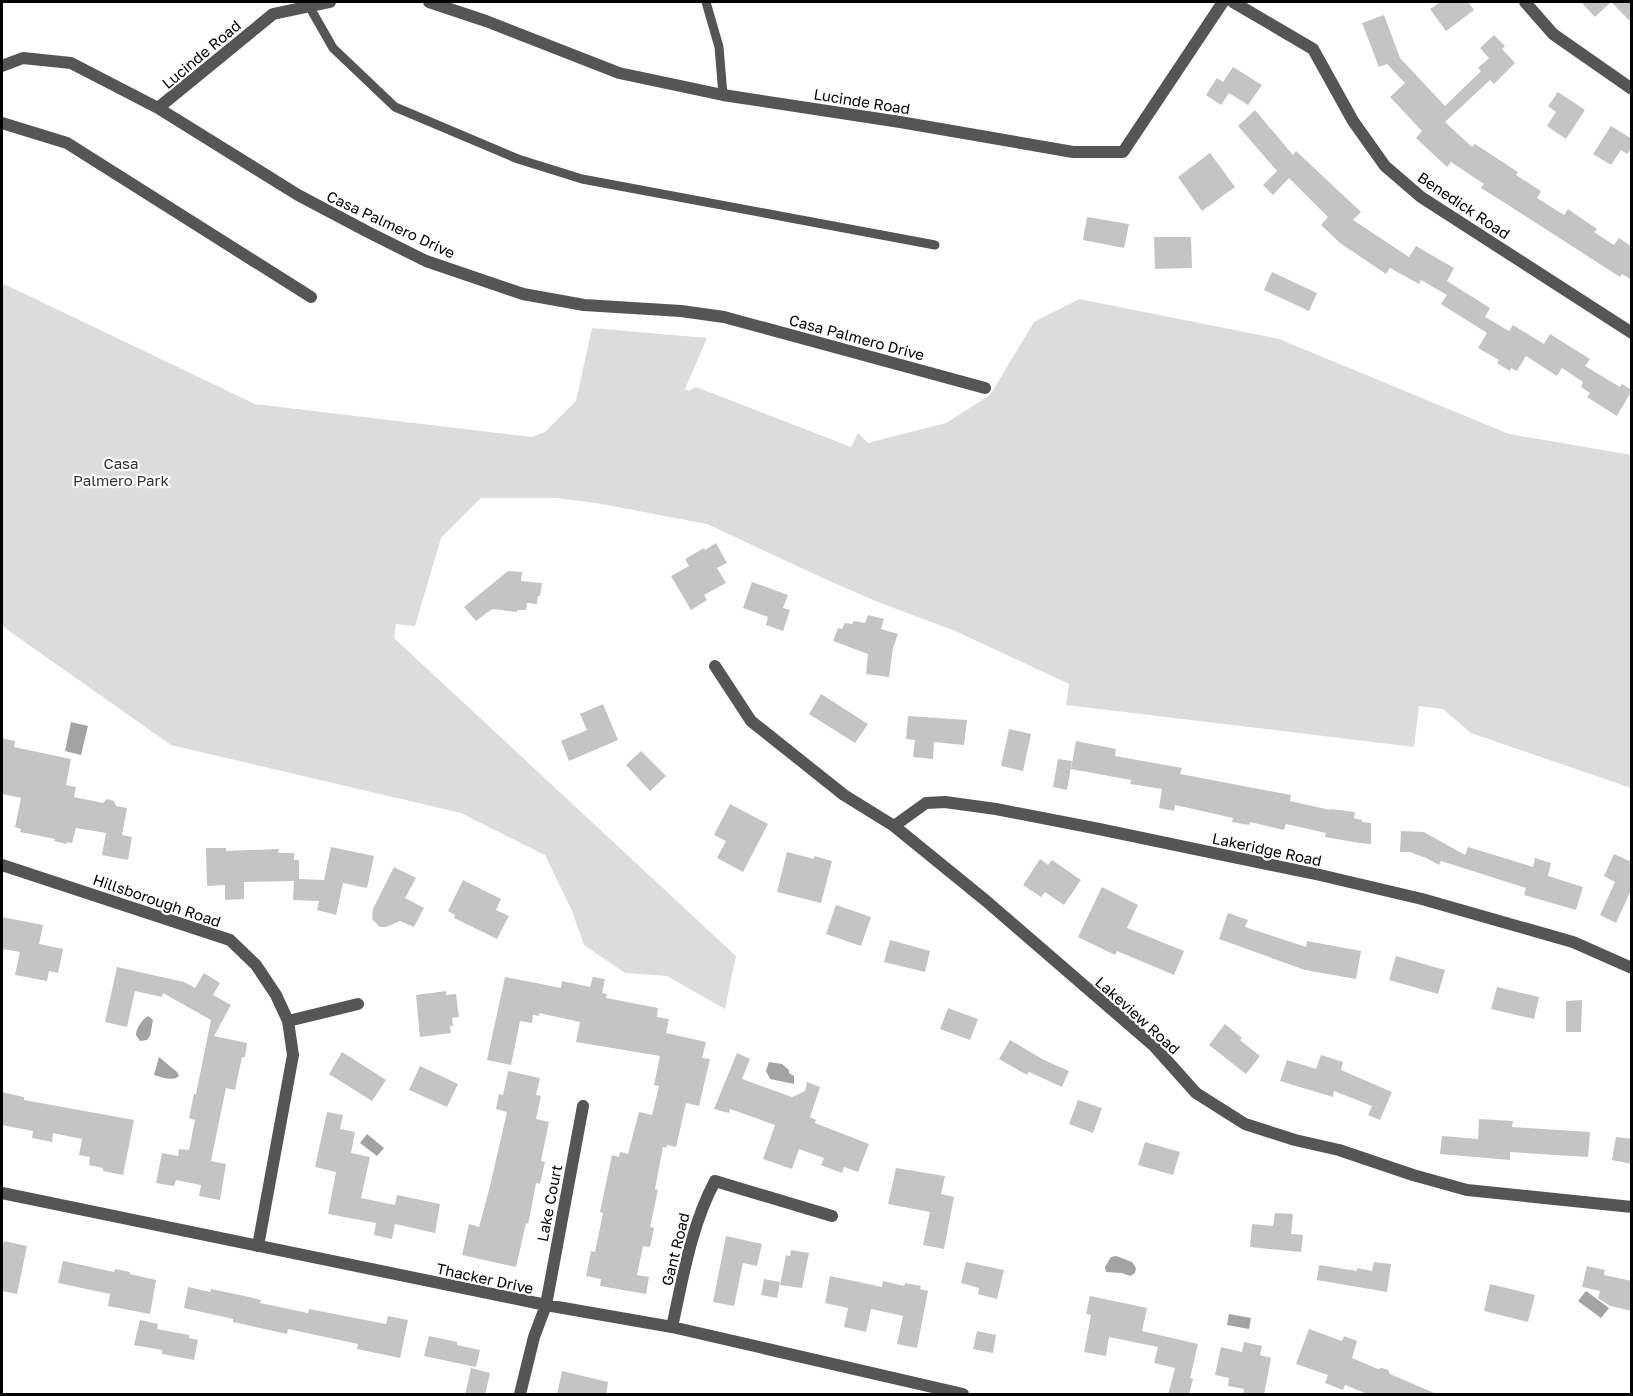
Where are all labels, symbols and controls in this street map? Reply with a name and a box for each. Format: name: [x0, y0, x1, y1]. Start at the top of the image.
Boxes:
street label: Lucinde Road: [158, 16, 244, 92]
street label: Lucinde Road: [813, 85, 911, 117]
street label: Benedick Road: [1415, 168, 1513, 242]
street label: Casa Palmero Drive: [324, 186, 458, 262]
street label: Casa Palmero Drive: [787, 310, 927, 364]
park label: Casa Palmero Park: [73, 454, 169, 489]
street label: Lakeridge Road: [1211, 829, 1323, 869]
street label: Hillsborough Road: [91, 870, 223, 930]
street label: Lakeview Road: [1092, 972, 1184, 1058]
street label: Lake Court: [533, 1163, 565, 1243]
street label: Gant Road: [657, 1211, 693, 1287]
street label: Thacker Drive: [435, 1259, 535, 1297]

